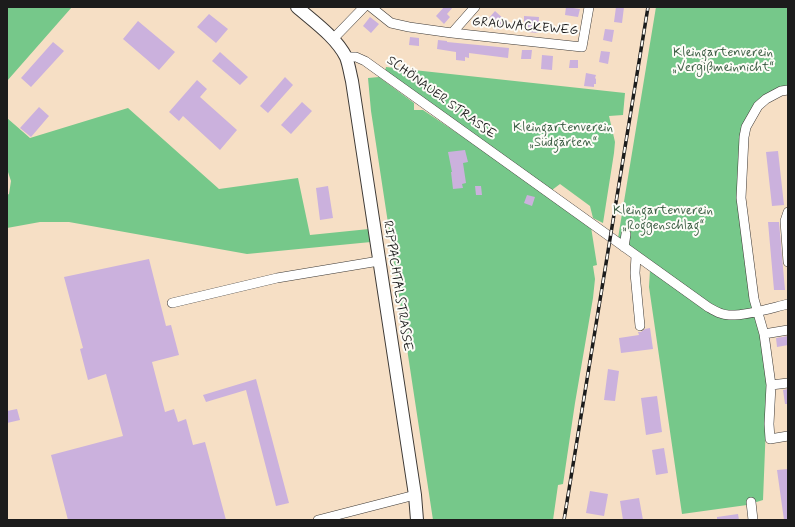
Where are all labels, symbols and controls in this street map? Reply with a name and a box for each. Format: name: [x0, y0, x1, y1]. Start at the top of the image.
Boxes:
street label: GRAUWACKEWEG: [471, 15, 579, 39]
park label: Kleingartenverein „Vergißmeinnicht“: [672, 45, 774, 76]
street label: SCHÖNAUER STRASSE: [383, 53, 499, 143]
park label: Kleingartenverein „Südgärten“: [513, 120, 613, 151]
park label: Kleingartenverein „Roggenschlag“: [613, 203, 713, 234]
street label: RIPPACHTALSTRASSE: [379, 220, 415, 352]

